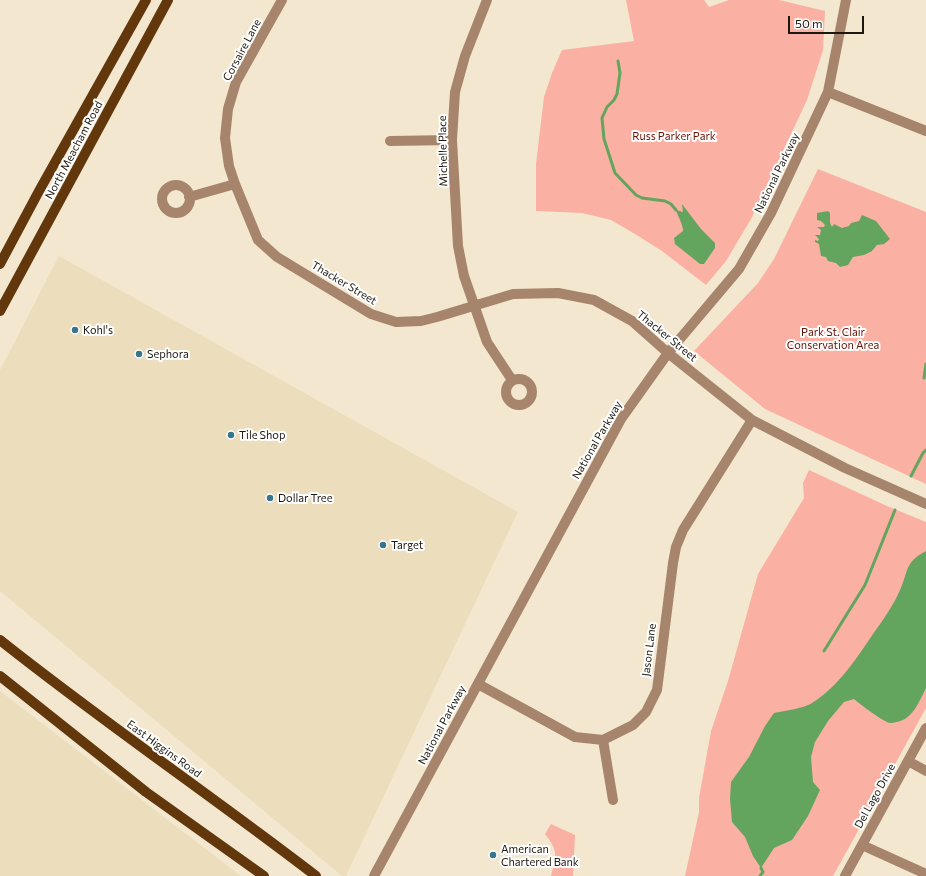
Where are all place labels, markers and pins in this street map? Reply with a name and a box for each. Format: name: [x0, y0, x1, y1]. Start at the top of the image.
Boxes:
place label: Kohl's: [83, 323, 113, 337]
marker: Kohl's: [70, 325, 80, 335]
place label: Sephora: [147, 347, 189, 361]
marker: Sephora: [134, 349, 144, 359]
place label: Tile Shop: [239, 428, 285, 442]
marker: Tile Shop: [226, 430, 236, 440]
place label: Dollar Tree: [278, 491, 332, 505]
marker: Dollar Tree: [265, 493, 275, 503]
place label: Target: [391, 538, 423, 552]
marker: Target: [378, 540, 388, 550]
place label: American Chartered Bank: [501, 842, 579, 868]
marker: American Chartered Bank: [488, 850, 498, 860]

